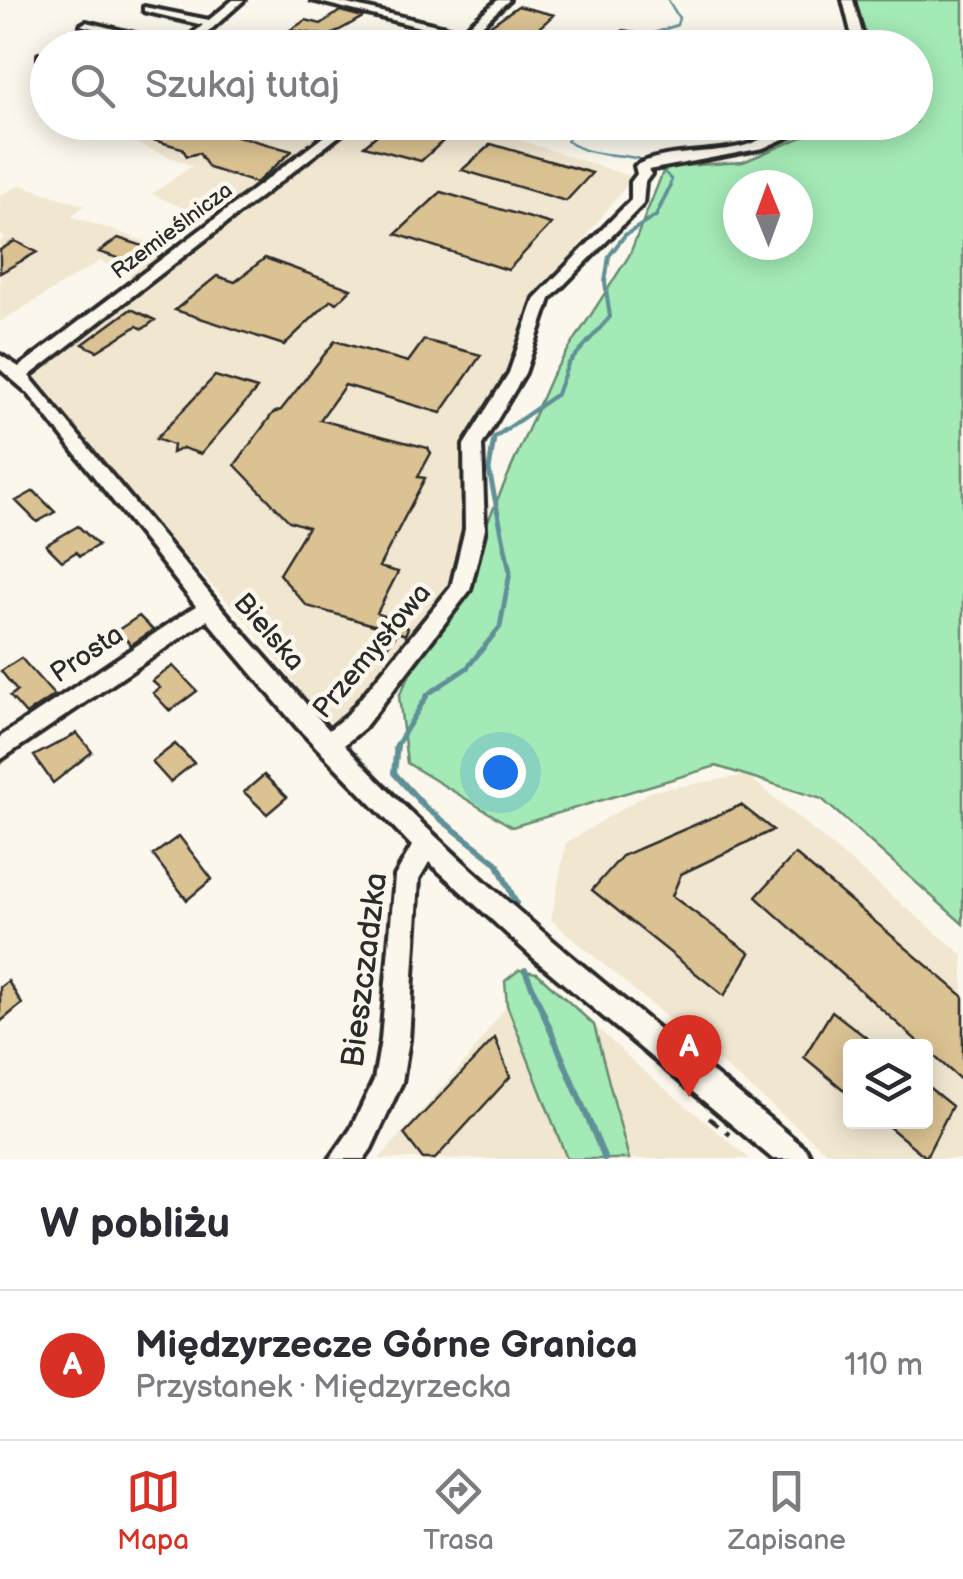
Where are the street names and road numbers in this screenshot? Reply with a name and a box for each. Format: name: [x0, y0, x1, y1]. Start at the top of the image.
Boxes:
street label: Rzemieślnicza: [106, 177, 238, 285]
street label: Przemysłowa: [306, 577, 438, 725]
street label: Bielska: [227, 587, 311, 677]
street label: Prosta: [44, 618, 130, 690]
street label: Bieszczadzka: [334, 870, 396, 1070]

